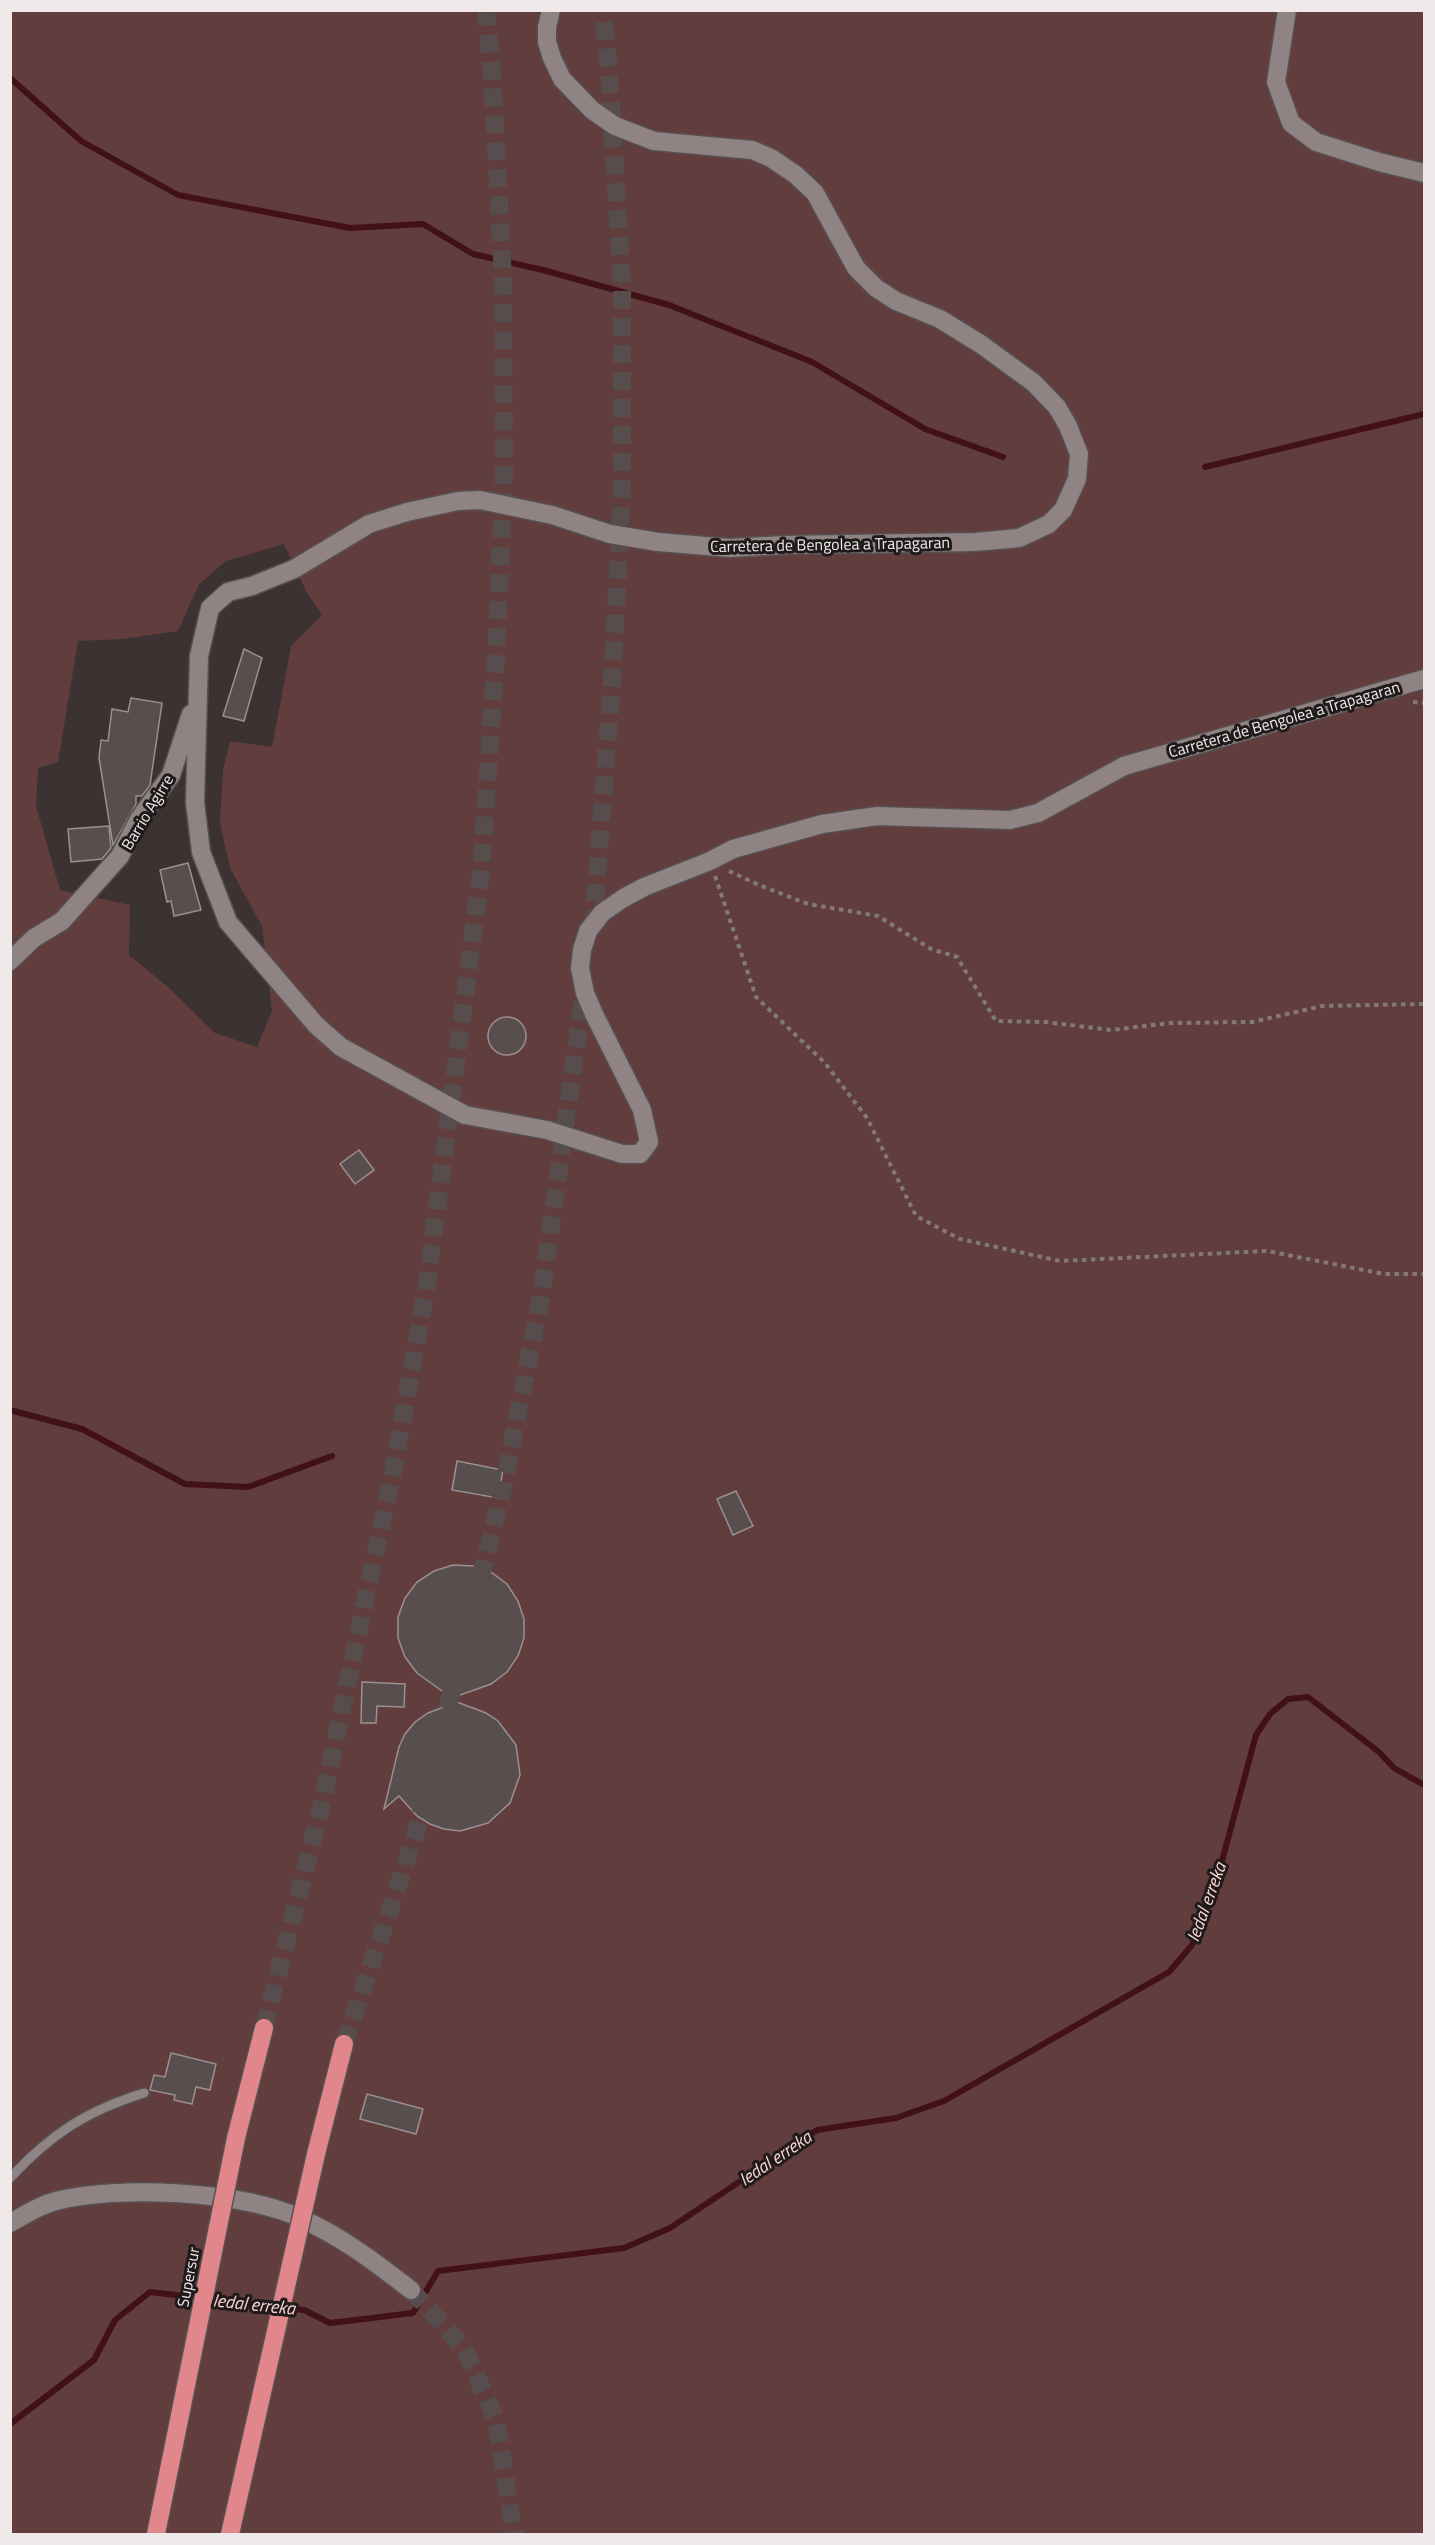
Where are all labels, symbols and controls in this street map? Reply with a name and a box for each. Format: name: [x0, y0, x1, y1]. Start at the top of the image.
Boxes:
street label: Carretera de Bengolea a Trapagaran: [710, 530, 950, 558]
street label: Carretera de Bengolea a Trapagaran: [1165, 674, 1403, 764]
street label: Barrio Agirre: [115, 770, 179, 854]
water label: Iedal erreka: [1179, 1858, 1233, 1946]
water label: Iedal erreka: [733, 2123, 818, 2192]
street label: Supersur: [170, 2244, 206, 2309]
water label: Iedal erreka: [211, 2286, 298, 2322]

